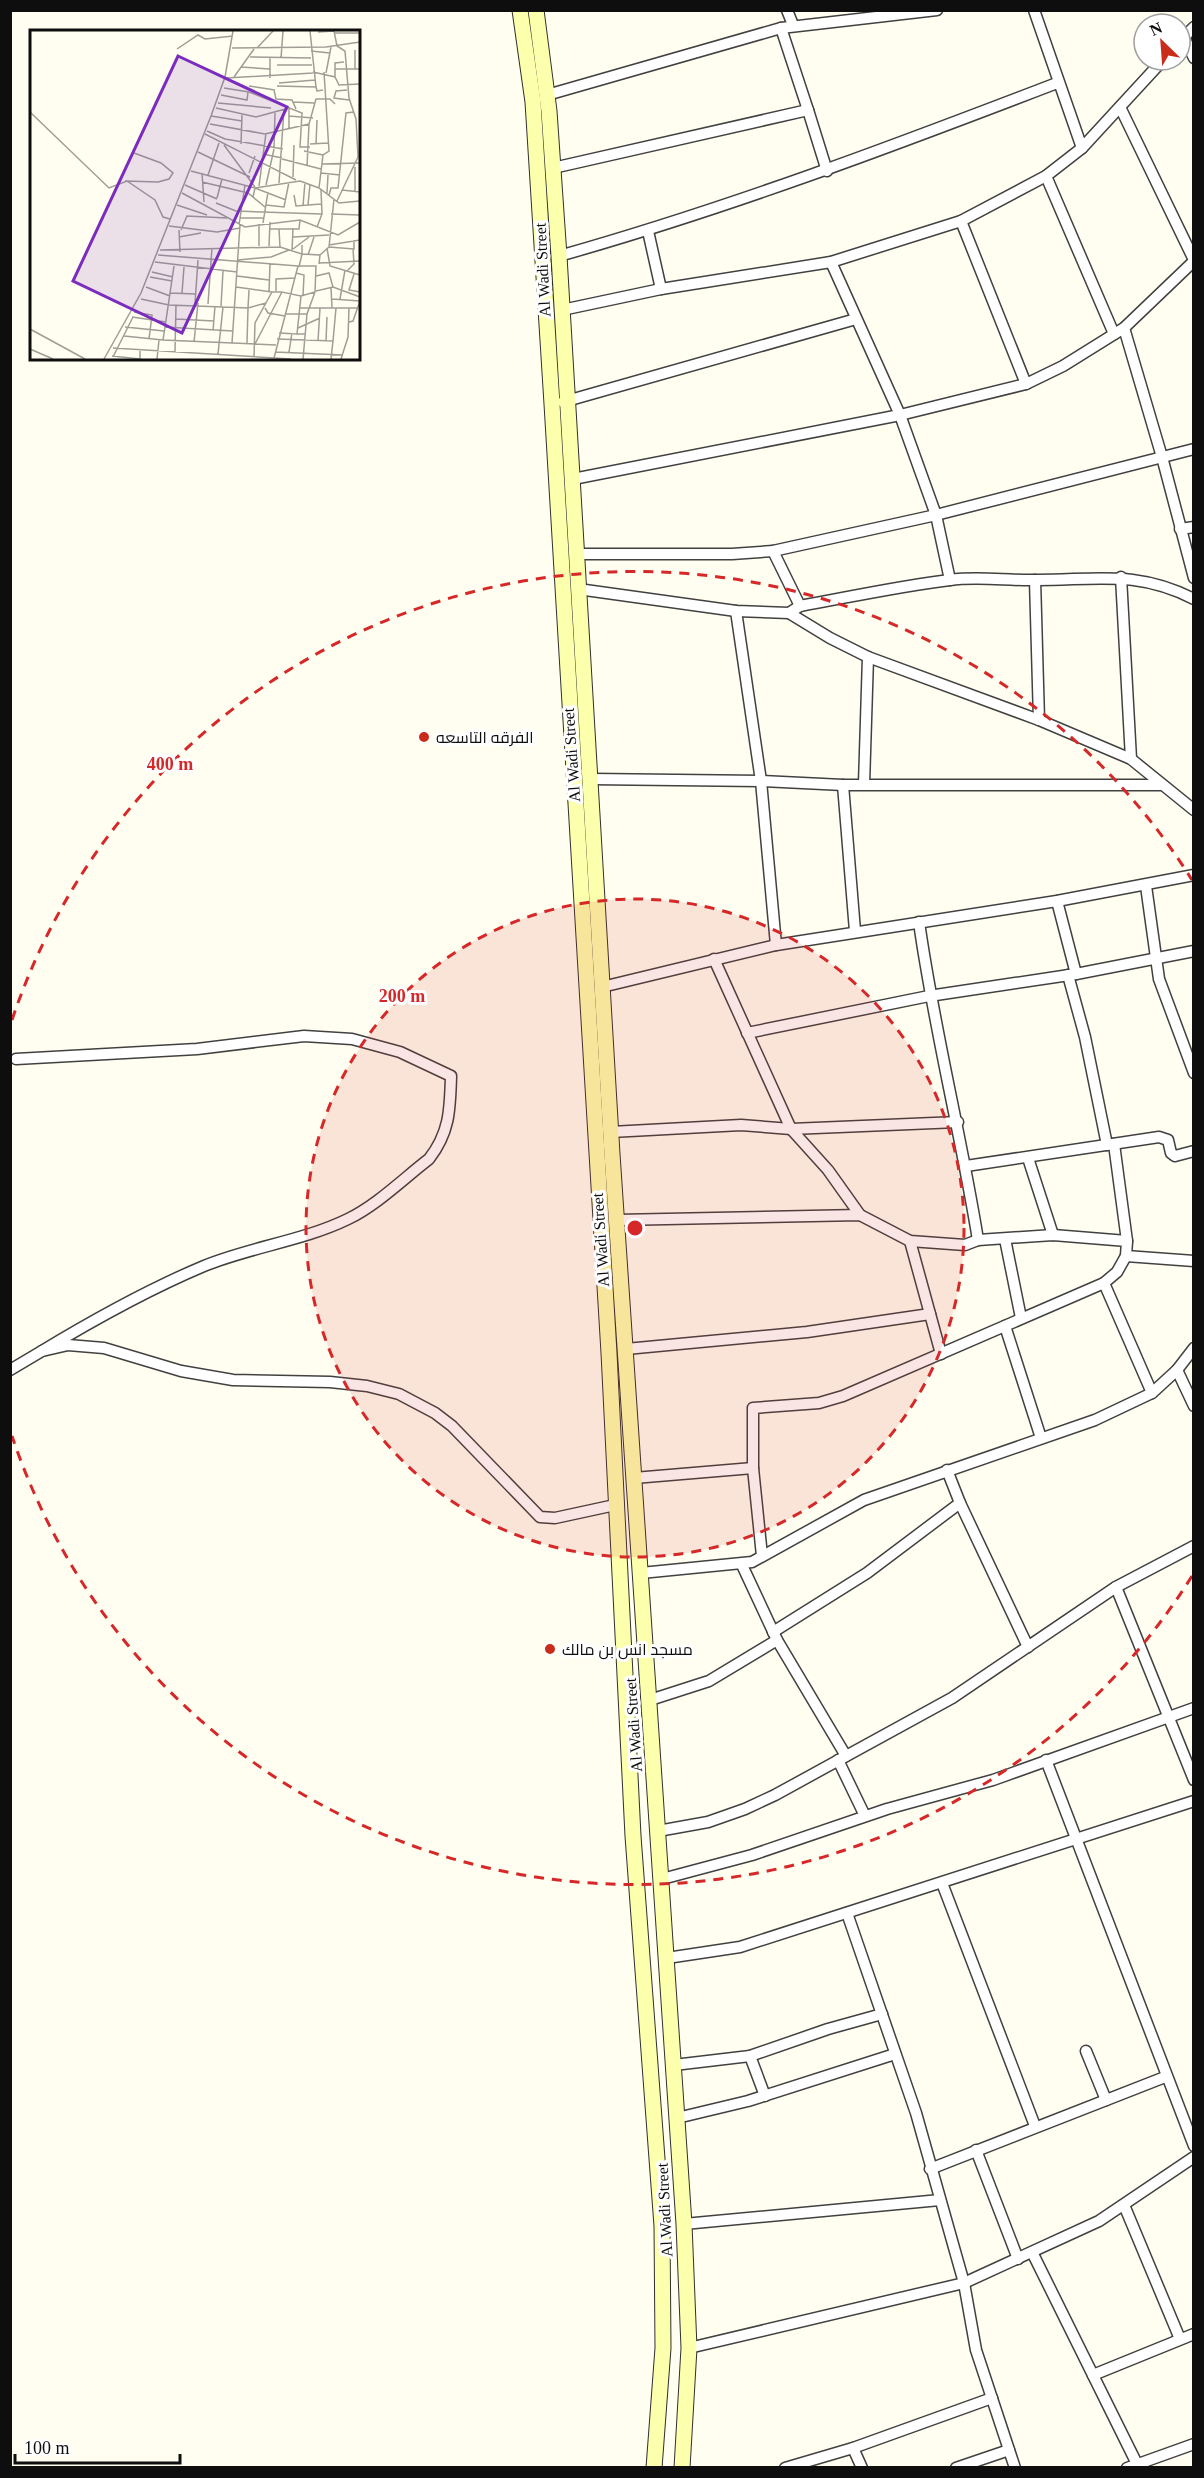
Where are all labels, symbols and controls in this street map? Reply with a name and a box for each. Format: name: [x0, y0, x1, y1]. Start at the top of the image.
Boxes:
north arrow: [1132, 12, 1192, 72]
text: N: [1147, 19, 1165, 39]
inset map: [30, 30, 360, 360]
street label: Al Wadi Street: [532, 222, 553, 318]
street label: Al Wadi Street: [560, 707, 583, 803]
place label: الفرقه التاسعه: [436, 729, 533, 747]
marker: الفرقه التاسعه: [417, 730, 431, 744]
text: 400 m: [147, 754, 193, 774]
text: 200 m: [379, 986, 425, 1006]
street label: Al Wadi Street: [589, 1192, 612, 1288]
centre of rings: [625, 1218, 645, 1238]
place label: مسجد انس بن مالك: [562, 1641, 693, 1660]
marker: مسجد انس بن مالك: [543, 1642, 557, 1656]
street label: Al Wadi Street: [622, 1677, 645, 1773]
street label: Al Wadi Street: [654, 2162, 675, 2258]
scale bar: [15, 2427, 180, 2465]
text: 100 m: [24, 2438, 70, 2458]

